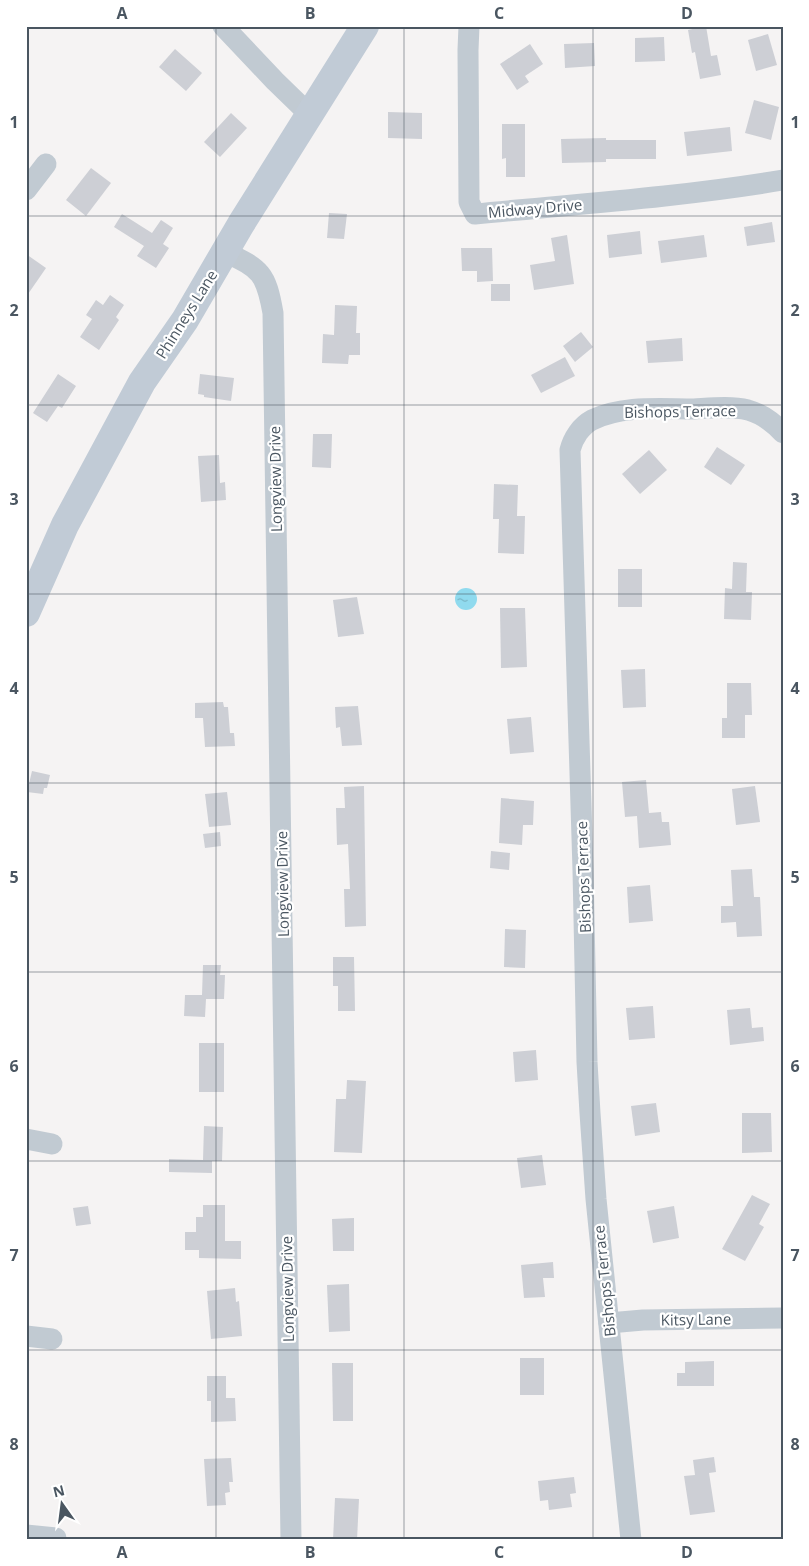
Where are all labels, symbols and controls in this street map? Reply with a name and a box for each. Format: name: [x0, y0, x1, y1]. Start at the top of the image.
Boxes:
text: A: [116, 2, 128, 24]
text: B: [305, 2, 315, 24]
text: C: [494, 2, 504, 24]
text: D: [681, 2, 693, 24]
text: 1: [9, 111, 19, 133]
text: 1: [790, 111, 800, 133]
street label: Midway Drive: [487, 194, 583, 222]
street label: Phinneys Lane: [151, 266, 221, 362]
text: 2: [9, 299, 19, 321]
text: 2: [790, 299, 800, 321]
street label: Bishops Terrace: [624, 400, 736, 422]
street label: Longview Drive: [264, 426, 286, 532]
text: 3: [9, 488, 19, 510]
text: 3: [790, 488, 800, 510]
text: 4: [9, 677, 19, 699]
text: 4: [790, 677, 800, 699]
street label: Bishops Terrace: [571, 821, 595, 933]
street label: Longview Drive: [271, 831, 293, 937]
text: 5: [9, 866, 19, 888]
text: 5: [790, 866, 800, 888]
text: 6: [9, 1055, 19, 1077]
text: 6: [790, 1055, 800, 1077]
street label: Bishops Terrace: [588, 1224, 620, 1338]
street label: Longview Drive: [276, 1236, 298, 1342]
text: 7: [9, 1244, 19, 1266]
text: 7: [790, 1244, 800, 1266]
street label: Kitsy Lane: [660, 1308, 732, 1330]
text: 8: [9, 1433, 19, 1455]
text: 8: [790, 1433, 800, 1455]
north arrow: [38, 1478, 88, 1528]
text: N: [51, 1480, 67, 1501]
text: A: [116, 1541, 128, 1563]
text: B: [305, 1541, 315, 1563]
text: C: [494, 1541, 504, 1563]
text: D: [681, 1541, 693, 1563]

